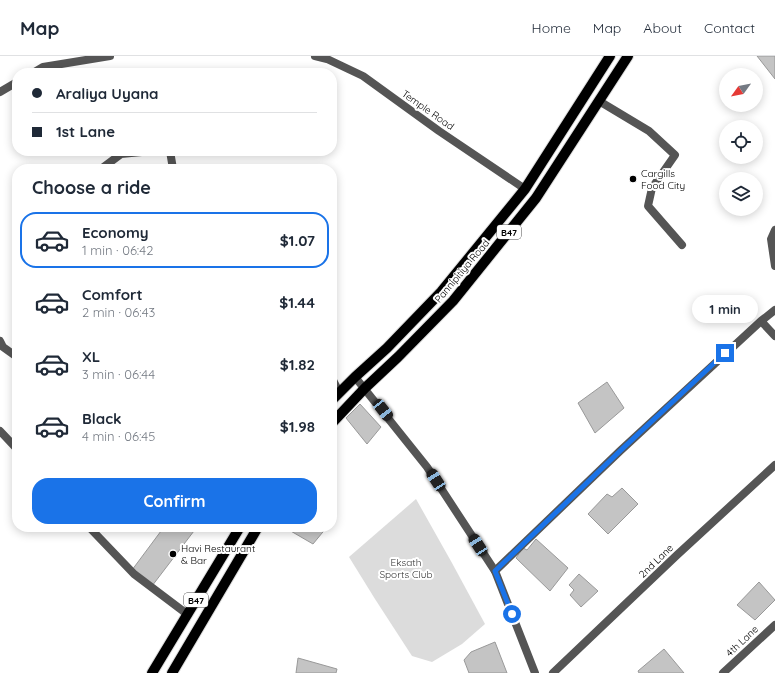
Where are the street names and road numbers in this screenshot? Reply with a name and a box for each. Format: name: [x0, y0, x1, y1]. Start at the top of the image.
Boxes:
street label: Temple Road: [399, 87, 457, 133]
road number: B47: [497, 225, 521, 239]
street label: Pannipitiya Road: [432, 237, 492, 305]
street label: 2nd Lane: [636, 541, 676, 581]
road number: B47: [184, 593, 208, 607]
street label: 4th Lane: [723, 622, 761, 659]

